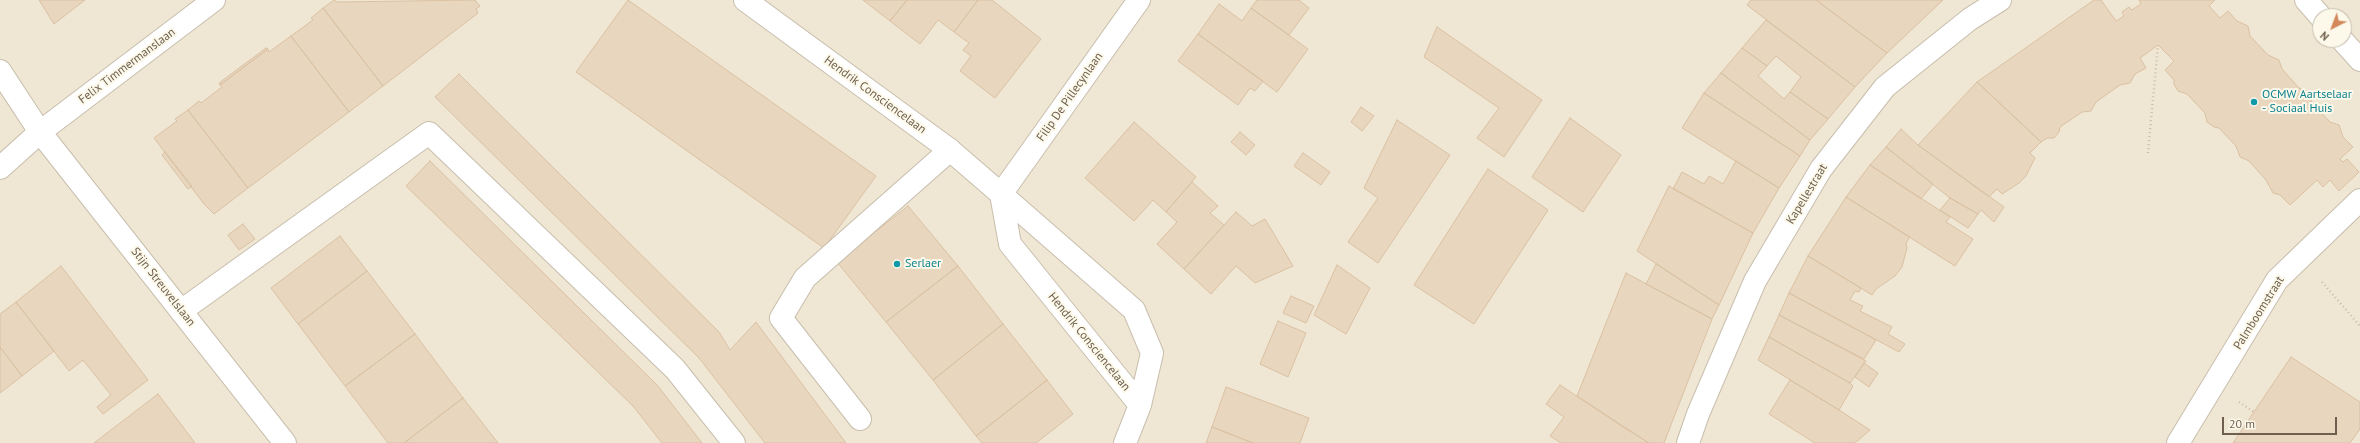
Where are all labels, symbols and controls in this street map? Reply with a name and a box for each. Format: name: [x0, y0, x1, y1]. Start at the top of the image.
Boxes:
north arrow: [2312, 8, 2352, 48]
street label: Felix Timmermanslaan: [76, 25, 178, 107]
text: N: [2317, 29, 2332, 44]
street label: Filip De Pillecynlaan: [1034, 50, 1106, 144]
street label: Hendrik Consciencelaan: [821, 53, 929, 137]
place label: OCMW Aartselaar - Sociaal Huis: [2262, 88, 2352, 116]
marker: OCMW Aartselaar - Sociaal Huis: [2249, 97, 2259, 107]
street label: Kapellestraat: [1783, 161, 1831, 227]
street label: Stijn Streuvelslaan: [128, 245, 198, 329]
place label: Serlaer: [905, 257, 941, 271]
marker: Serlaer: [892, 259, 902, 269]
street label: Palmboomstraat: [2231, 274, 2287, 352]
street label: Hendrik Consciencelaan: [1045, 290, 1133, 394]
scale bar: [2224, 409, 2339, 435]
text: 20 m: [2229, 416, 2255, 431]

